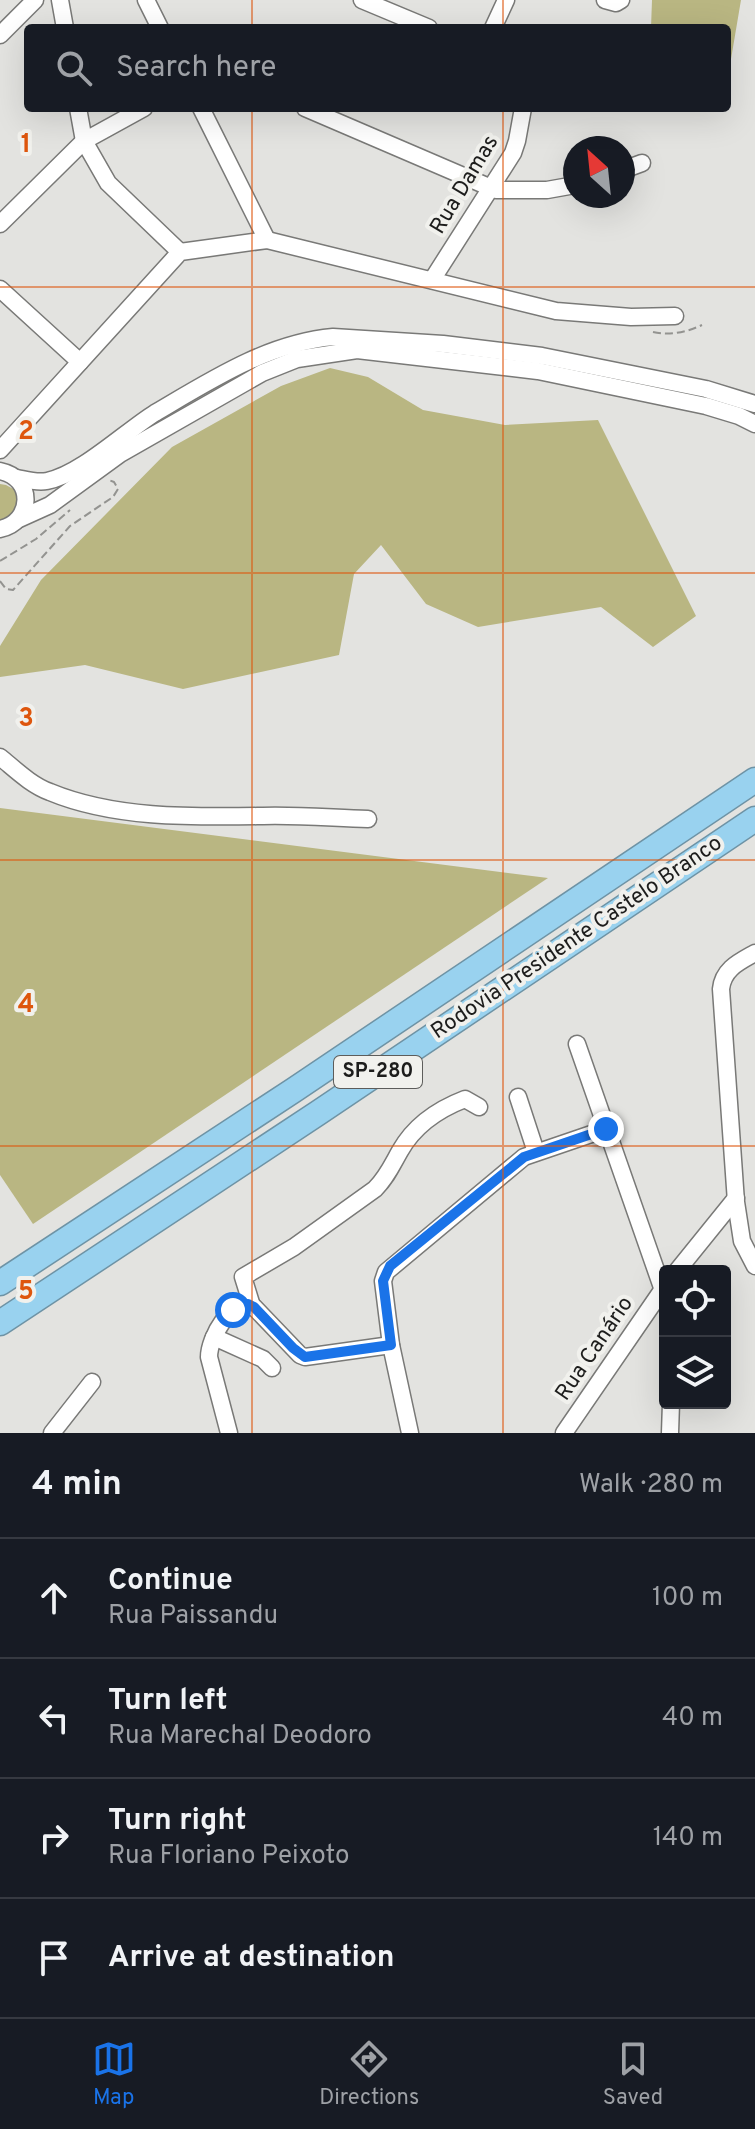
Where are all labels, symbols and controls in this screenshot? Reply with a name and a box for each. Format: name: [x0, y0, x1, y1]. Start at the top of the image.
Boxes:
search box: [24, 24, 731, 112]
icon: search: [52, 46, 96, 90]
text: Search here: [116, 50, 276, 87]
text: 1: [21, 129, 31, 162]
street label: Rua Damas: [425, 131, 505, 239]
north arrow: [563, 136, 635, 208]
text: 2: [18, 416, 34, 449]
text: 3: [18, 703, 34, 736]
street label: Rodovia Presidente Castelo Branco: [426, 830, 728, 1046]
text: 4: [18, 989, 34, 1022]
road number: SP-280: [334, 1056, 422, 1088]
route end: [588, 1111, 624, 1147]
map controls: [659, 1265, 731, 1409]
button: locate: [659, 1265, 731, 1337]
text: 5: [18, 1276, 34, 1309]
route start: [215, 1292, 251, 1328]
street label: Rua Canário: [550, 1292, 640, 1406]
button: layers: [659, 1337, 731, 1409]
text: 4 min: [32, 1464, 122, 1507]
text: Walk · 280 m: [579, 1469, 723, 1502]
text: Continue: [108, 1563, 233, 1600]
icon: ahead: [32, 1576, 76, 1620]
text: 100 m: [652, 1582, 723, 1615]
text: Rua Paissandu: [108, 1600, 278, 1633]
text: Turn left: [108, 1683, 228, 1720]
icon: left: [32, 1696, 76, 1740]
text: 40 m: [662, 1702, 723, 1735]
text: Rua Marechal Deodoro: [108, 1720, 372, 1753]
text: Turn right: [108, 1803, 246, 1840]
icon: right: [32, 1816, 76, 1860]
text: 140 m: [653, 1822, 723, 1855]
text: Rua Floriano Peixoto: [108, 1840, 350, 1873]
icon: arrive: [32, 1936, 76, 1980]
text: Arrive at destination: [108, 1940, 394, 1977]
tab: Map: [92, 2037, 136, 2112]
tab: Directions: [319, 2037, 419, 2112]
tab: Saved: [603, 2037, 663, 2112]

